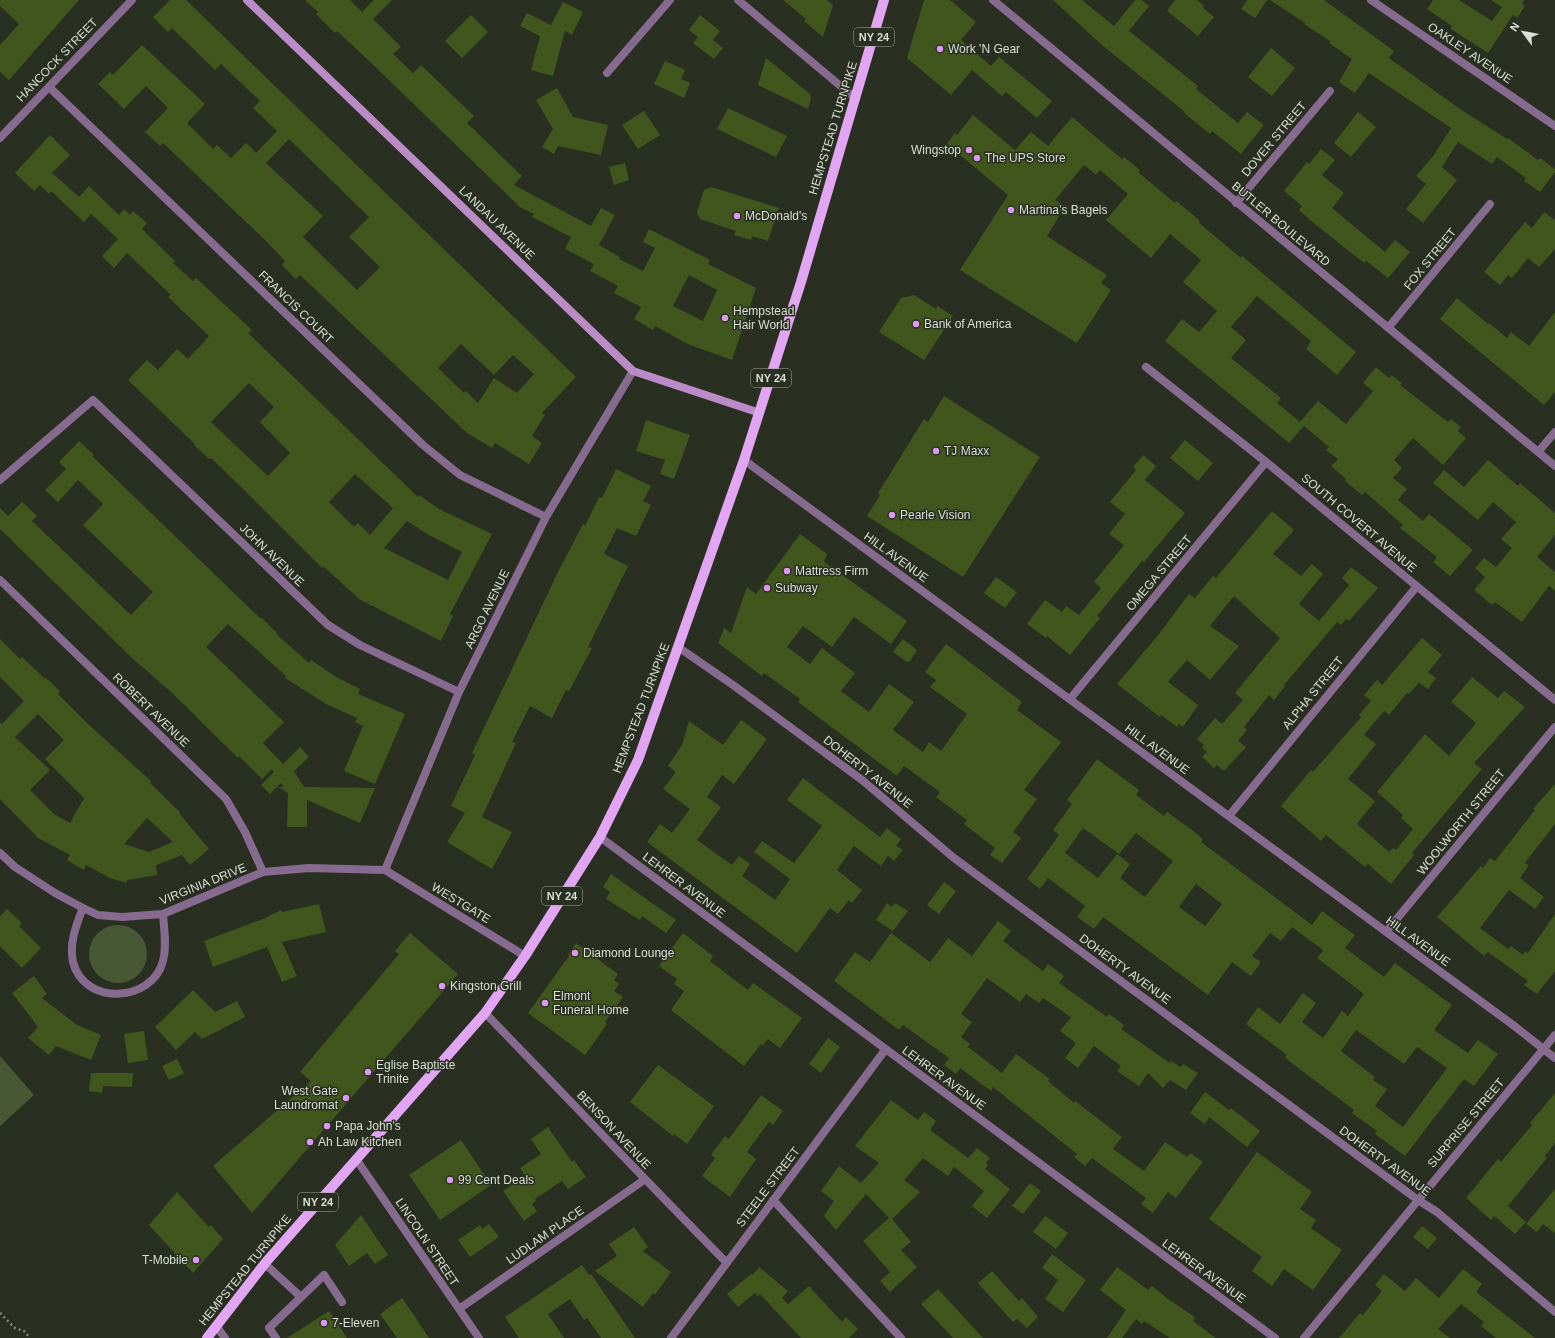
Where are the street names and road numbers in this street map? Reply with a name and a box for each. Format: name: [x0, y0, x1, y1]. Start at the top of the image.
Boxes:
street label: HANCOCK STREET: [14, 15, 101, 105]
street label: OAKLEY AVENUE: [1425, 19, 1515, 87]
road number: NY 24: [854, 28, 894, 46]
street label: HEMPSTEAD TURNPIKE: [806, 60, 860, 196]
street label: DOVER STREET: [1239, 98, 1310, 179]
street label: BUTLER BOULEVARD: [1229, 179, 1333, 269]
street label: LANDAU AVENUE: [456, 183, 538, 263]
street label: FOX STREET: [1401, 225, 1460, 293]
street label: FRANCIS COURT: [256, 268, 337, 347]
road number: NY 24: [751, 369, 791, 387]
street label: SOUTH COVERT AVENUE: [1299, 471, 1419, 575]
street label: JOHN AVENUE: [237, 521, 307, 589]
street label: HILL AVENUE: [861, 529, 931, 585]
street label: OMEGA STREET: [1123, 532, 1195, 614]
street label: ARGO AVENUE: [462, 567, 512, 651]
street label: HEMPSTEAD TURNPIKE: [610, 641, 672, 775]
street label: ALPHA STREET: [1279, 653, 1347, 732]
street label: ROBERT AVENUE: [110, 670, 192, 750]
street label: HILL AVENUE: [1122, 721, 1192, 777]
street label: DOHERTY AVENUE: [821, 733, 915, 811]
street label: WOOLWORTH STREET: [1414, 766, 1508, 878]
street label: LEHRER AVENUE: [640, 849, 728, 921]
street label: VIRGINIA DRIVE: [158, 860, 248, 908]
street label: WESTGATE: [429, 880, 493, 926]
road number: NY 24: [542, 887, 582, 905]
street label: HILL AVENUE: [1383, 913, 1453, 969]
street label: DOHERTY AVENUE: [1077, 931, 1173, 1007]
street label: LEHRER AVENUE: [900, 1043, 988, 1113]
street label: SURPRISE STREET: [1425, 1075, 1508, 1170]
street label: BENSON AVENUE: [574, 1088, 654, 1172]
street label: DOHERTY AVENUE: [1337, 1123, 1433, 1199]
street label: STEELE STREET: [733, 1144, 803, 1230]
road number: NY 24: [298, 1193, 338, 1211]
street label: LINCOLN STREET: [392, 1196, 462, 1289]
street label: LUDLAM PLACE: [504, 1203, 586, 1267]
street label: HEMPSTEAD TURNPIKE: [196, 1212, 294, 1328]
street label: LEHRER AVENUE: [1160, 1236, 1248, 1306]

